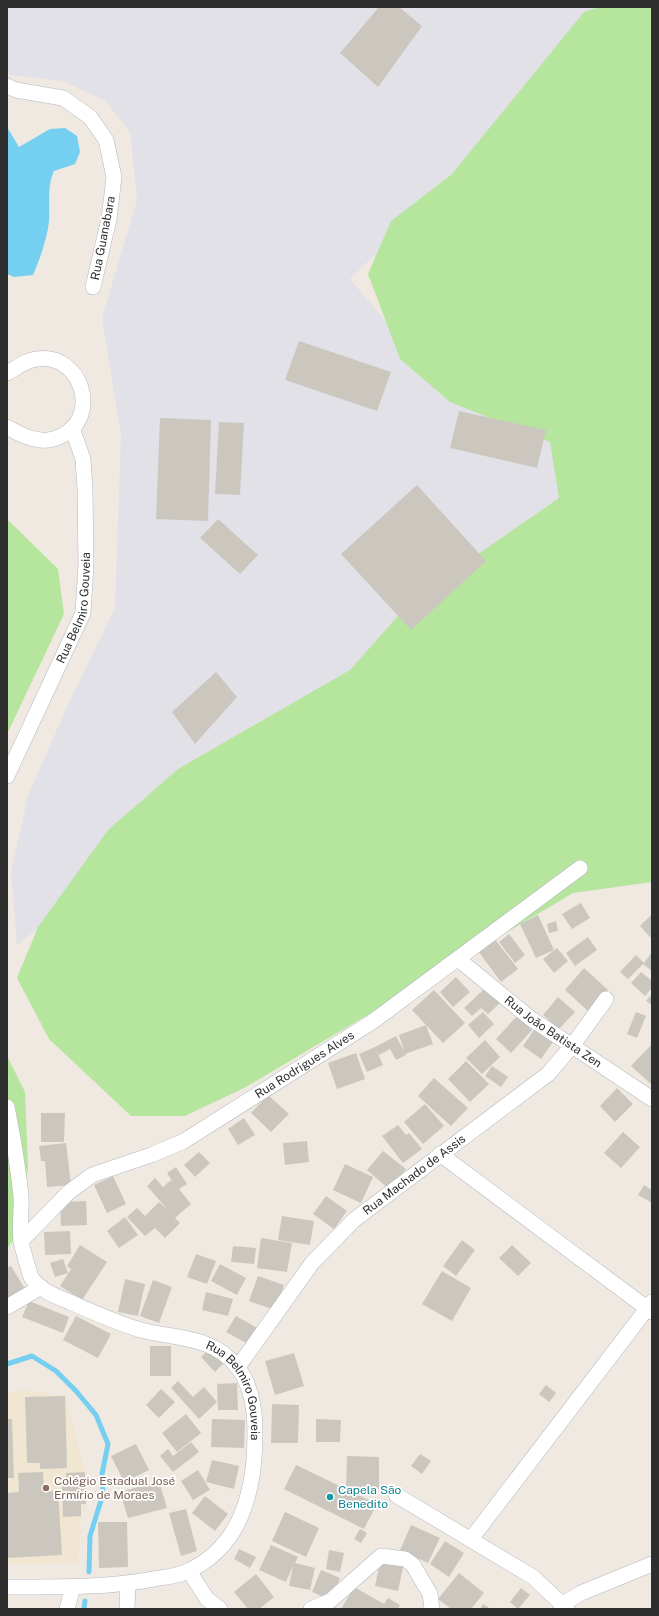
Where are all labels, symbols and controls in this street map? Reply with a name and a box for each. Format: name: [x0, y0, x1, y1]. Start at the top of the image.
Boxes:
street label: Rua Guanabara: [88, 195, 118, 281]
street label: Rua Belmiro Gouveia: [54, 552, 93, 666]
street label: Rua João Batista Zen: [502, 993, 605, 1071]
street label: Rua Rodrigues Alves: [252, 1028, 357, 1101]
street label: Rua Machado de Assis: [360, 1132, 468, 1218]
street label: Rua Belmiro Gouveia: [204, 1338, 262, 1441]
place label: Colégio Estadual José Ermírio de Moraes: [54, 1474, 176, 1502]
marker: Colégio Estadual José Ermírio de Moraes: [41, 1483, 51, 1493]
place label: Capela São Benedito: [338, 1483, 402, 1511]
marker: Capela São Benedito: [325, 1492, 335, 1502]

